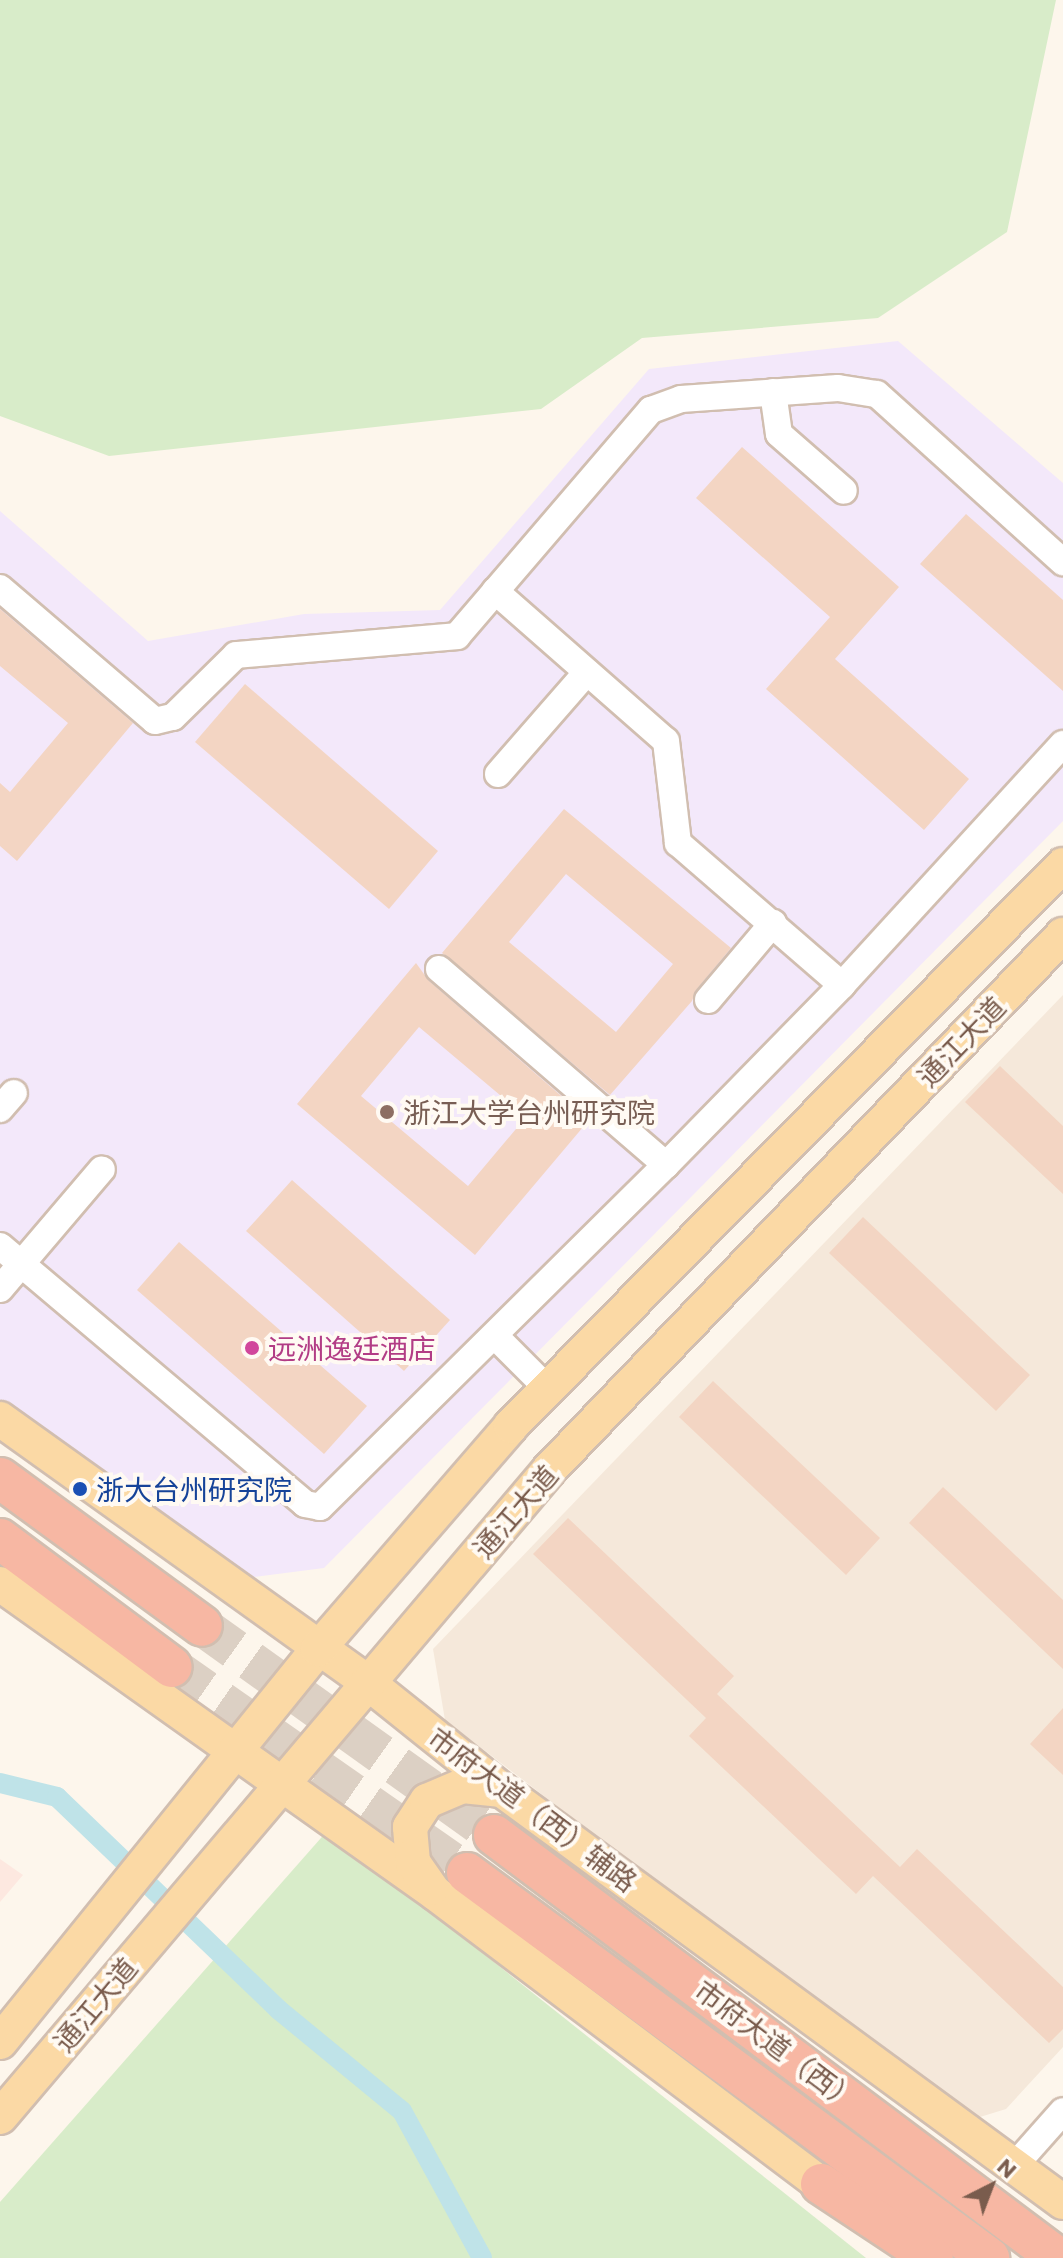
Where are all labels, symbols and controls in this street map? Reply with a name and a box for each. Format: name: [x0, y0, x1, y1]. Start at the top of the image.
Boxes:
street label: 通江大道: [910, 989, 1012, 1093]
place label: 浙江大学台州研究院: [403, 1095, 655, 1129]
marker: 浙江大学台州研究院: [378, 1103, 396, 1121]
place label: 远洲逸廷酒店: [268, 1331, 436, 1365]
marker: 远洲逸廷酒店: [243, 1339, 261, 1357]
street label: 通江大道: [466, 1458, 564, 1564]
place label: 浙大台州研究院: [96, 1472, 292, 1506]
marker: 浙大台州研究院: [71, 1480, 89, 1498]
street label: 市府大道（西）辅路: [422, 1720, 644, 1898]
street label: 通江大道: [46, 1950, 144, 2058]
street label: 市府大道（西）: [689, 1973, 865, 2117]
north arrow: [951, 2146, 1031, 2226]
text: N: [992, 2152, 1023, 2183]

